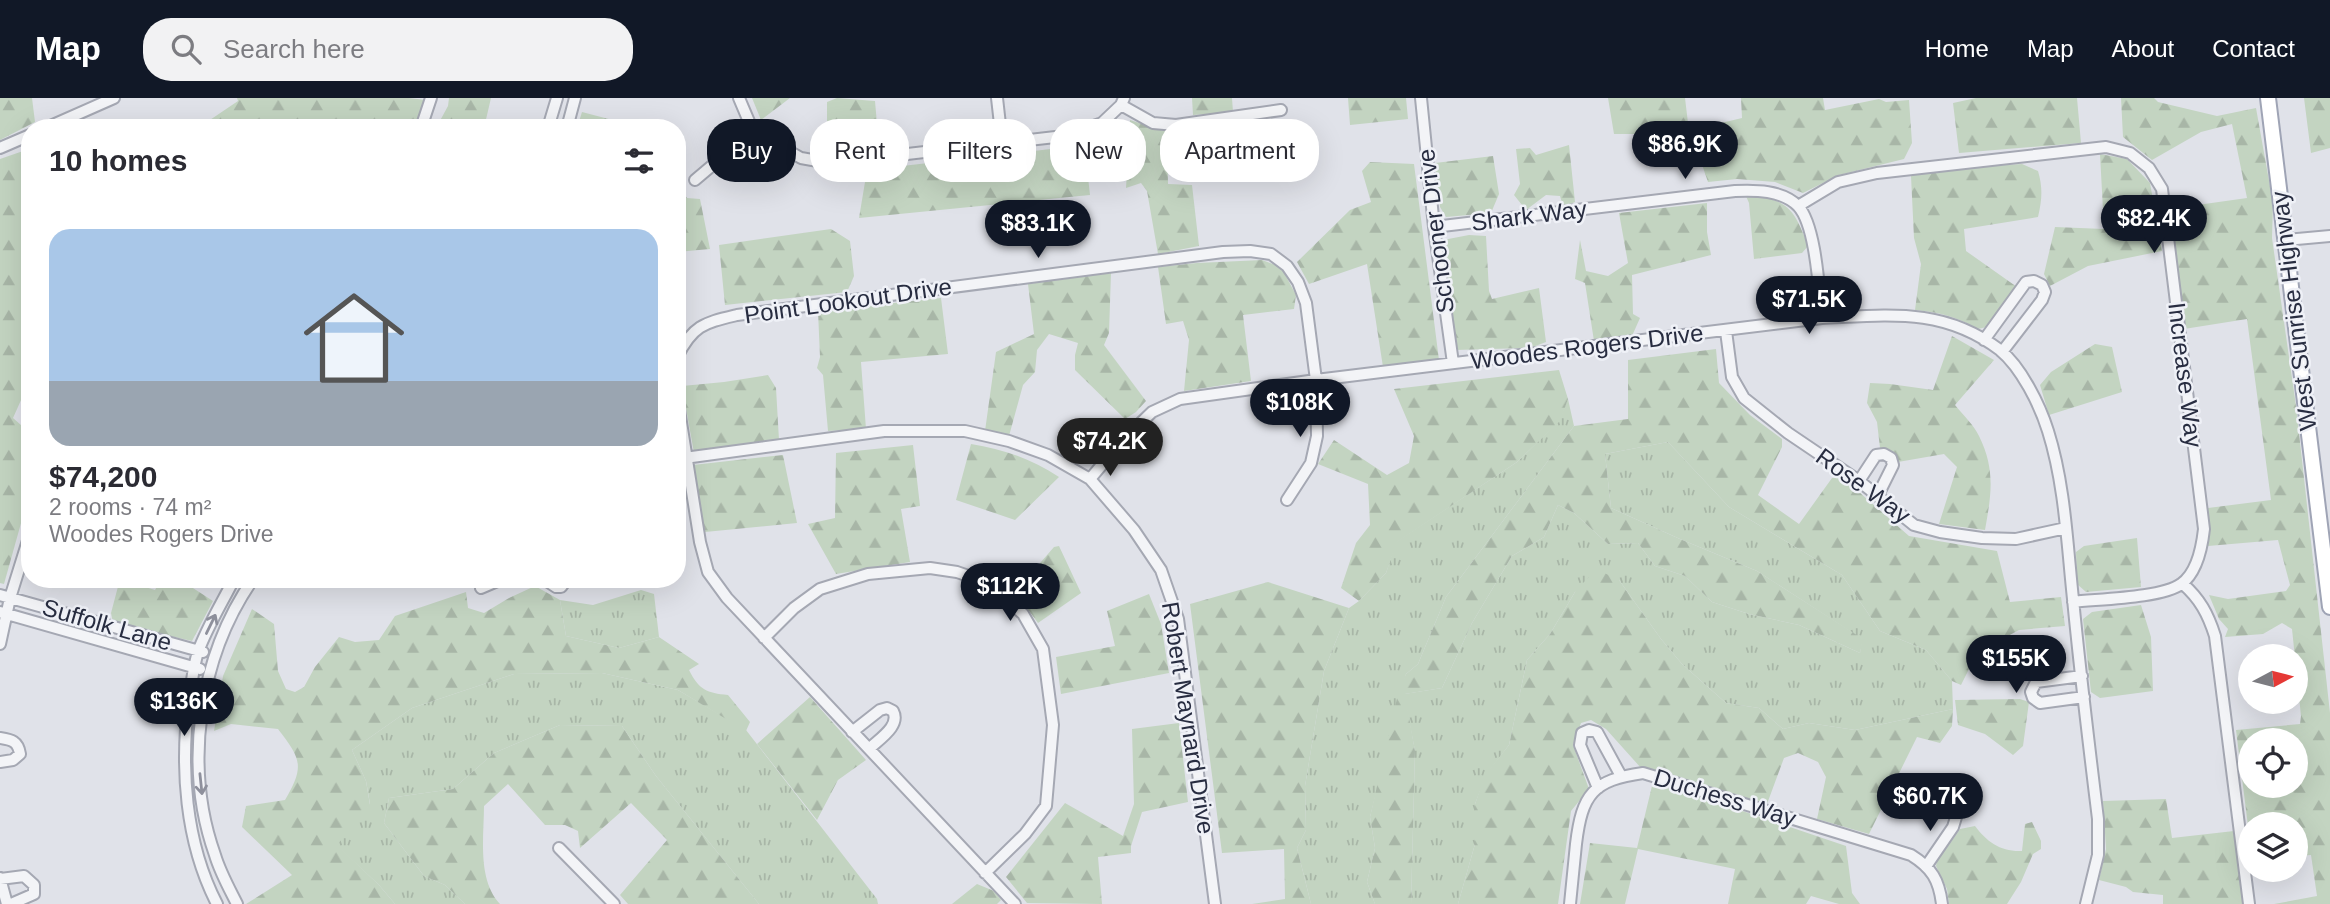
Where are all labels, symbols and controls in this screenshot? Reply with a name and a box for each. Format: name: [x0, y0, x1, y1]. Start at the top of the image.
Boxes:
search box: [143, 18, 633, 81]
text: Map: [35, 30, 101, 67]
icon: search: [167, 30, 205, 68]
text: Search here: [223, 34, 365, 64]
text: Home: [1925, 35, 1989, 62]
text: Map: [2027, 35, 2074, 62]
text: About: [2112, 35, 2174, 62]
text: Contact: [2212, 35, 2295, 62]
chip: Buy: [707, 119, 796, 182]
chip: Rent: [810, 119, 909, 182]
chip: Filters: [923, 119, 1036, 182]
chip: New: [1050, 119, 1146, 182]
chip: Apartment: [1160, 119, 1319, 182]
pin: $86.9K: [1628, 122, 1742, 181]
text: $86.9K: [1648, 131, 1722, 157]
icon: filters: [620, 142, 658, 180]
text: 10 homes: [49, 144, 187, 177]
street label: Schooner Drive: [1412, 147, 1459, 315]
street label: West Sunrise Highway: [2265, 190, 2322, 432]
street label: Shark Way: [1469, 195, 1588, 236]
pin: $82.4K: [2097, 195, 2211, 255]
pin: $83.1K: [981, 200, 1095, 260]
text: $82.4K: [2117, 205, 2191, 231]
text: $83.1K: [1001, 210, 1075, 236]
street label: Point Lookout Drive: [742, 273, 954, 328]
icon: home: [291, 275, 417, 401]
pin: $71.5K: [1752, 276, 1866, 336]
text: $71.5K: [1772, 286, 1846, 312]
street label: Increase Way: [2163, 301, 2208, 449]
street label: Woodes Rogers Drive: [1469, 319, 1705, 374]
pin: $108K: [1251, 380, 1349, 439]
text: $108K: [1266, 389, 1334, 415]
pin: $74.2K: [1053, 418, 1167, 478]
text: $74.2K: [1073, 428, 1147, 454]
street label: Rose Way: [1811, 442, 1916, 529]
text: $74,200: [49, 460, 157, 493]
text: 2 rooms · 74 m²: [49, 494, 211, 520]
text: Woodes Rogers Drive: [49, 521, 274, 547]
pin: $112K: [961, 564, 1059, 623]
text: $112K: [977, 573, 1043, 599]
street label: Suffolk Lane: [39, 593, 175, 656]
street label: Robert Maynard Drive: [1157, 600, 1220, 836]
one-way arrow: [205, 614, 219, 635]
pin: $155K: [1967, 636, 2065, 695]
north arrow: [2238, 644, 2308, 714]
map controls: [2238, 644, 2308, 882]
text: $155K: [1982, 645, 2050, 671]
pin: $136K: [135, 678, 233, 738]
text: $136K: [150, 688, 218, 714]
button: locate: [2238, 728, 2308, 798]
street label: Duchess Way: [1651, 763, 1799, 832]
one-way arrow: [195, 772, 208, 794]
pin: $60.7K: [1873, 774, 1987, 833]
text: $60.7K: [1893, 783, 1967, 809]
button: layers: [2238, 812, 2308, 882]

